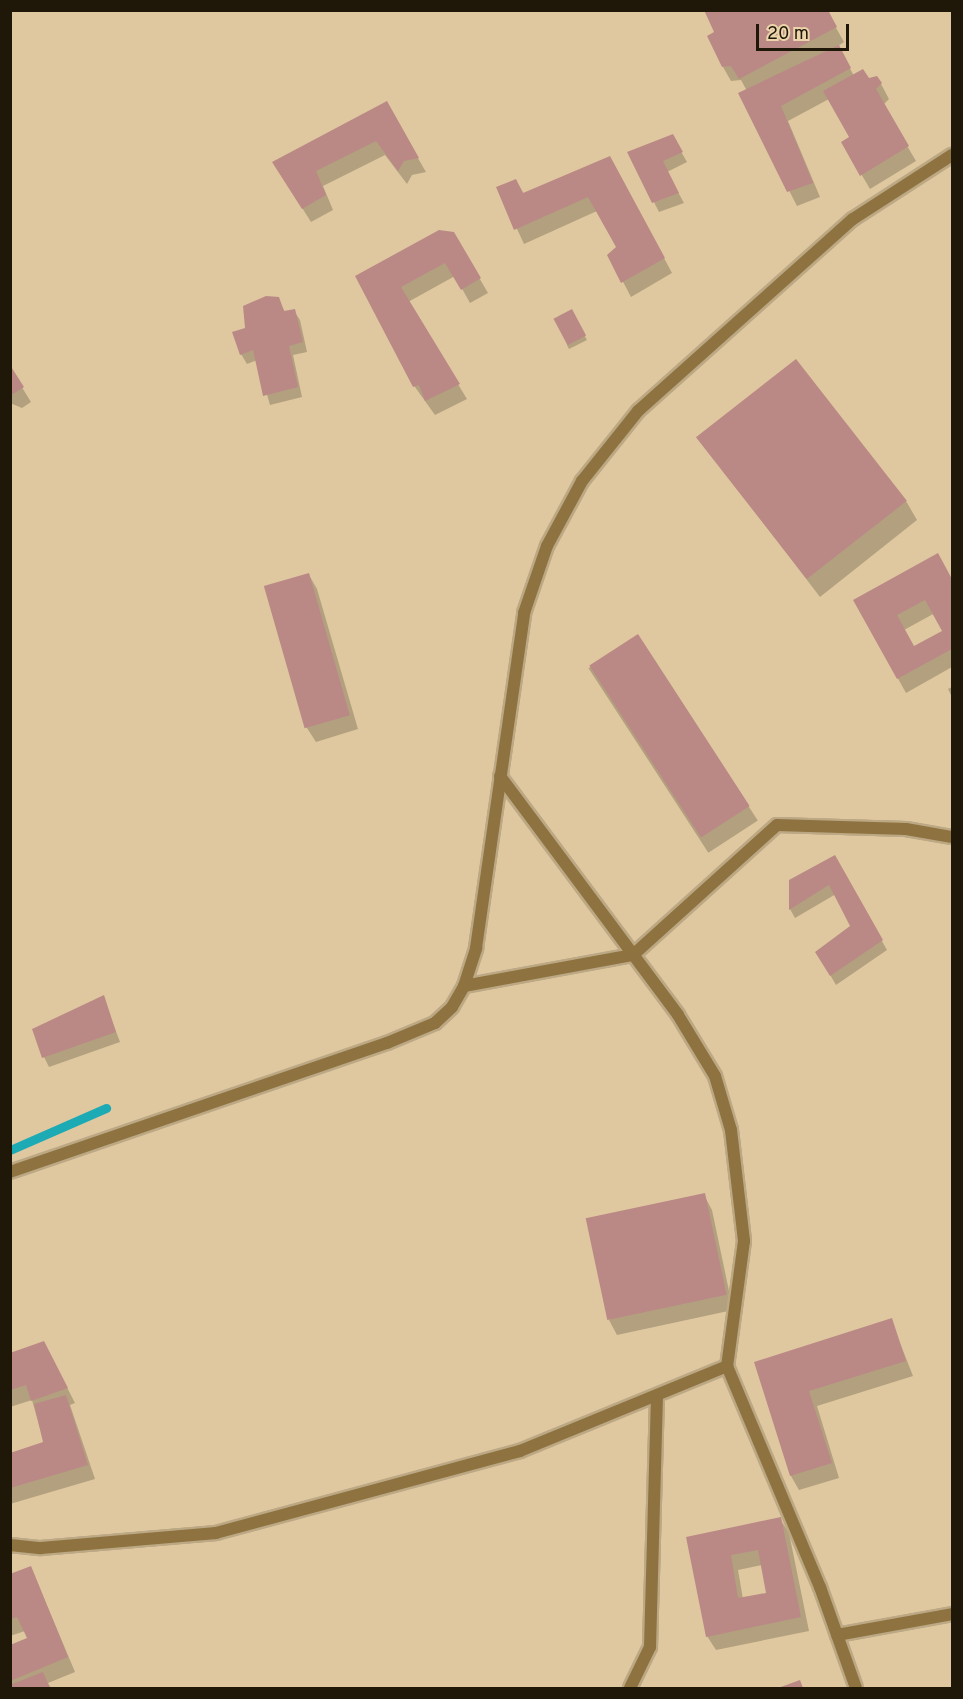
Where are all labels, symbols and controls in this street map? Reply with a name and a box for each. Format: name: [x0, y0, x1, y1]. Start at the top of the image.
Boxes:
scale bar: [759, 12, 852, 50]
text: 20 m: [767, 23, 809, 46]

